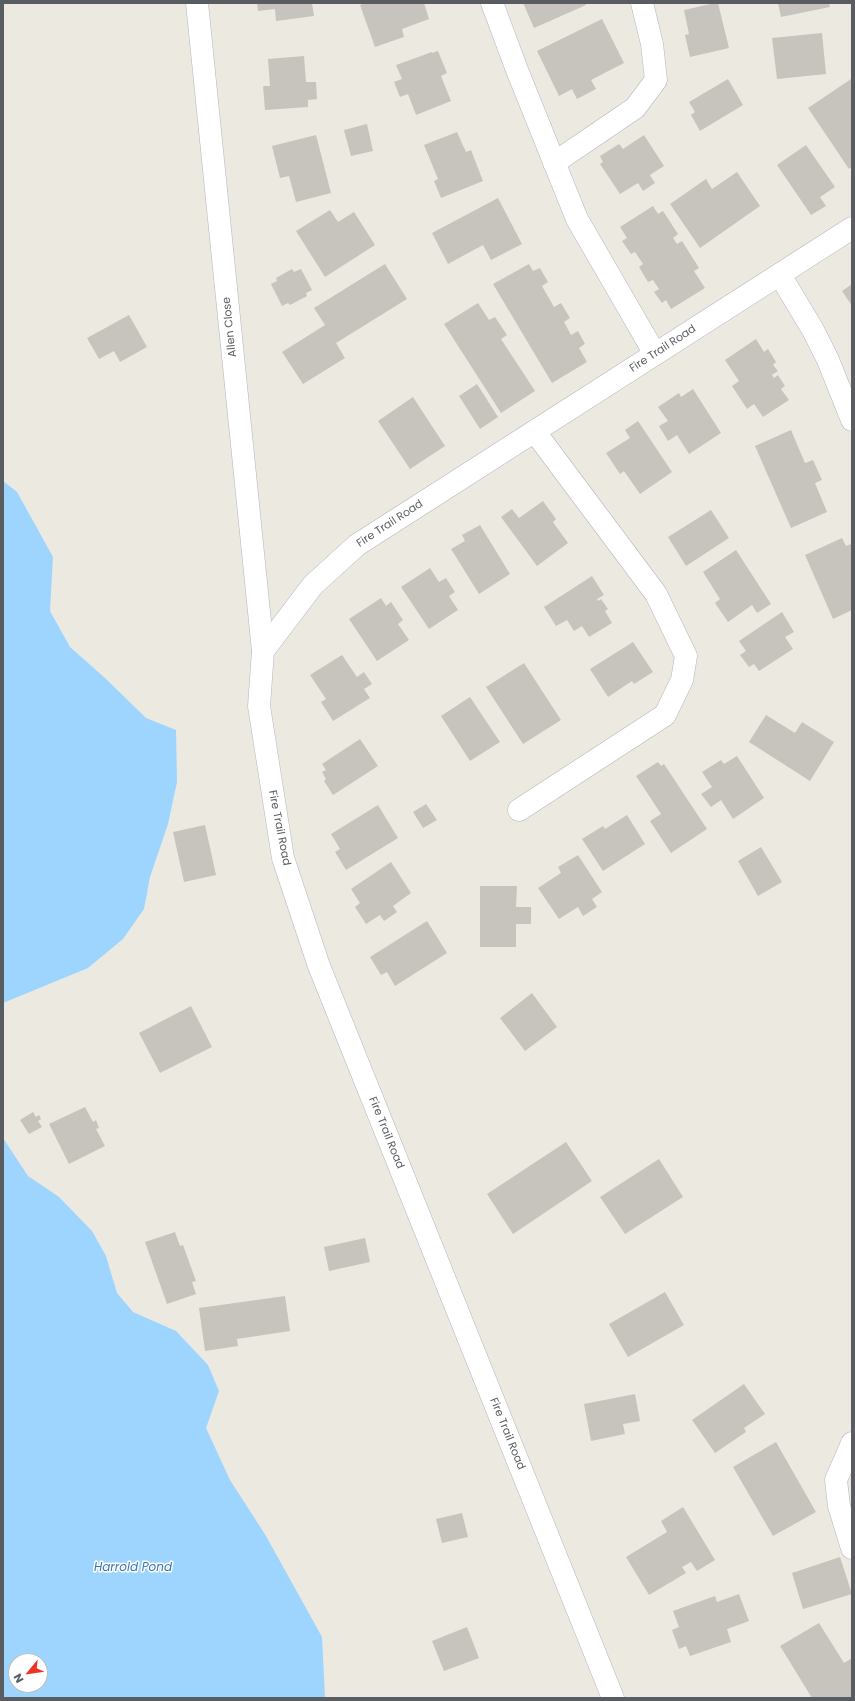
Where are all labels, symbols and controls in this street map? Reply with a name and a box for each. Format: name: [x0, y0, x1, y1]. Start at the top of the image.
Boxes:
street label: Allen Close: [220, 296, 240, 358]
street label: Fire Trail Road: [627, 323, 699, 375]
street label: Fire Trail Road: [354, 498, 426, 550]
street label: Fire Trail Road: [265, 789, 293, 867]
street label: Fire Trail Road: [366, 1095, 406, 1171]
street label: Fire Trail Road: [487, 1396, 527, 1472]
water label: Harrold Pond: [94, 1561, 172, 1575]
north arrow: [8, 1653, 48, 1693]
text: N: [9, 1671, 27, 1686]

